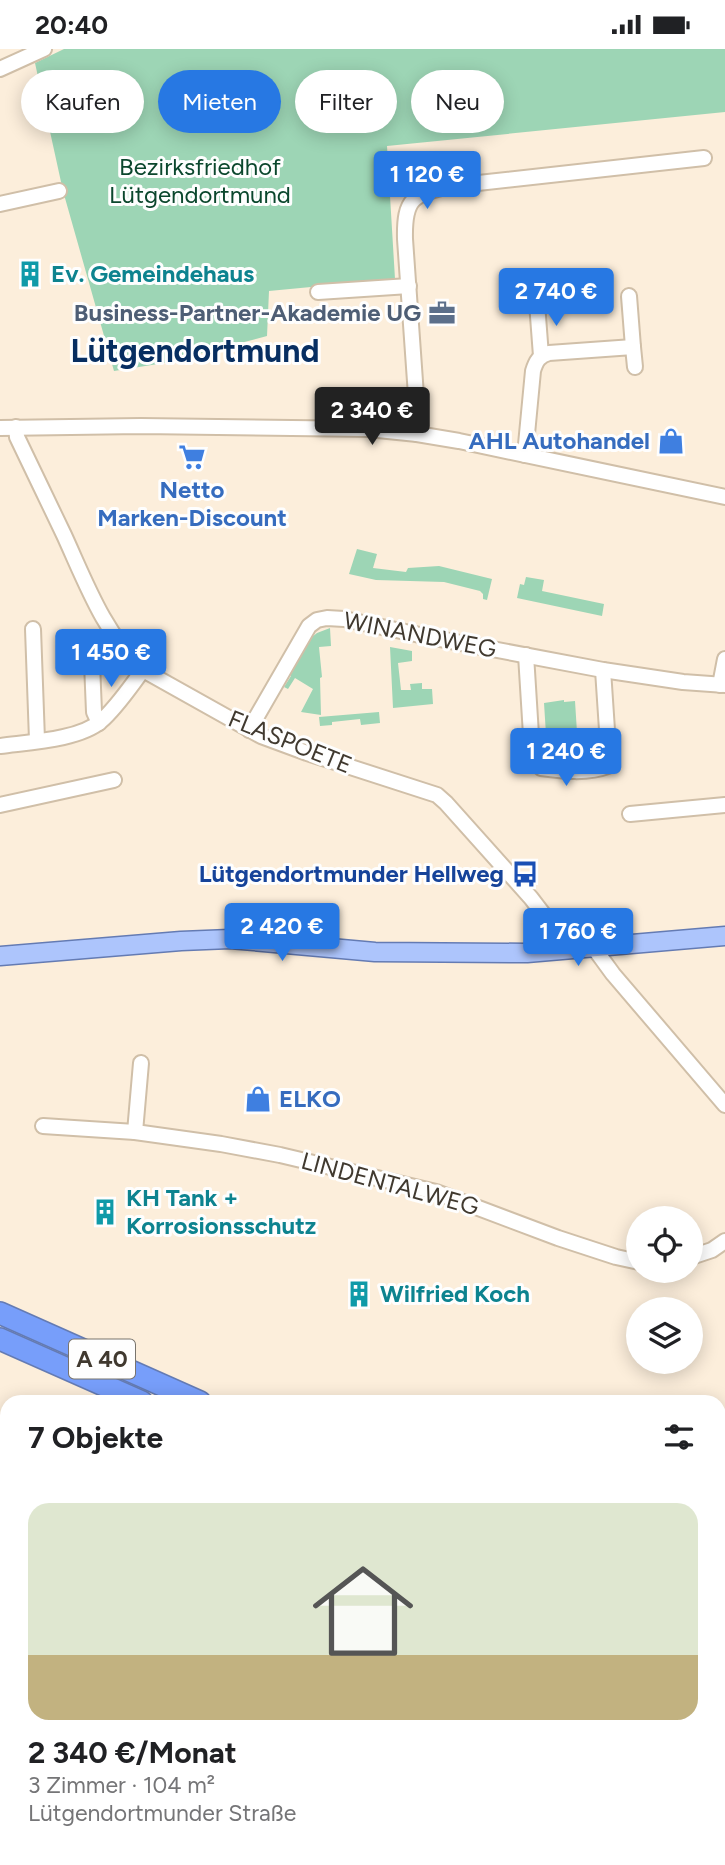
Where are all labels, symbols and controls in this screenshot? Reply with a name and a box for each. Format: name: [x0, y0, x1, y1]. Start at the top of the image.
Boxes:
text: 20:40: [35, 9, 108, 41]
chip: Kaufen: [21, 70, 144, 133]
chip: Mieten: [158, 70, 281, 133]
chip: Filter: [295, 70, 397, 133]
chip: Neu: [411, 70, 504, 133]
pin: 1 120 €: [362, 151, 492, 211]
park label: Bezirksfriedhof Lütgendortmund: [109, 152, 291, 209]
text: 1 120 €: [390, 160, 464, 188]
building icon: Ev. Gemeindehaus: [15, 259, 45, 289]
place label: Ev. Gemeindehaus: [51, 259, 254, 288]
pin: 2 740 €: [491, 268, 621, 328]
text: 2 740 €: [515, 277, 597, 305]
place label: Business-Partner-Akademie UG: [74, 298, 421, 327]
office icon: Business-Partner-Akademie UG: [427, 298, 457, 328]
district label: Lütgendortmund: [71, 332, 320, 370]
pin: 2 340 €: [307, 387, 437, 447]
text: 2 340 €: [331, 396, 413, 424]
place label: AHL Autohandel: [469, 426, 650, 455]
shop icon: AHL Autohandel: [656, 426, 686, 456]
supermarket icon: Netto Marken-Discount: [177, 442, 207, 472]
place label: Netto Marken-Discount: [97, 475, 287, 532]
street label: WINANDWEG: [341, 606, 499, 664]
pin: 1 450 €: [46, 629, 176, 689]
text: 1 450 €: [71, 638, 151, 666]
street label: FLASPOETE: [224, 704, 356, 779]
pin: 1 240 €: [501, 729, 631, 788]
text: 1 240 €: [526, 737, 606, 765]
place label: Lütgendortmunder Hellweg: [199, 859, 504, 888]
bus stop icon: Lütgendortmunder Hellweg: [510, 859, 540, 889]
pin: 2 420 €: [217, 904, 347, 963]
pin: 1 760 €: [513, 909, 643, 968]
text: 2 420 €: [240, 912, 324, 940]
text: 1 760 €: [539, 917, 617, 945]
shop icon: ELKO: [243, 1084, 273, 1114]
place label: ELKO: [279, 1084, 341, 1113]
street label: LINDENTALWEG: [298, 1146, 482, 1221]
place label: KH Tank + Korrosionsschutz: [126, 1183, 316, 1240]
building icon: KH Tank + Korrosionsschutz: [90, 1197, 120, 1227]
map controls: [626, 1206, 703, 1374]
button: locate: [626, 1206, 703, 1283]
building icon: Wilfried Koch: [344, 1279, 374, 1309]
place label: Wilfried Koch: [380, 1279, 530, 1308]
button: layers: [626, 1297, 703, 1374]
road number: A 40: [69, 1339, 135, 1379]
icon: filters: [660, 1418, 698, 1456]
text: 7 Objekte: [28, 1419, 163, 1456]
icon: home: [300, 1548, 426, 1674]
text: 2 340 €/Monat: [28, 1734, 237, 1771]
text: 3 Zimmer · 104 m²: [28, 1771, 215, 1799]
text: Lütgendortmunder Straße: [28, 1799, 296, 1827]

